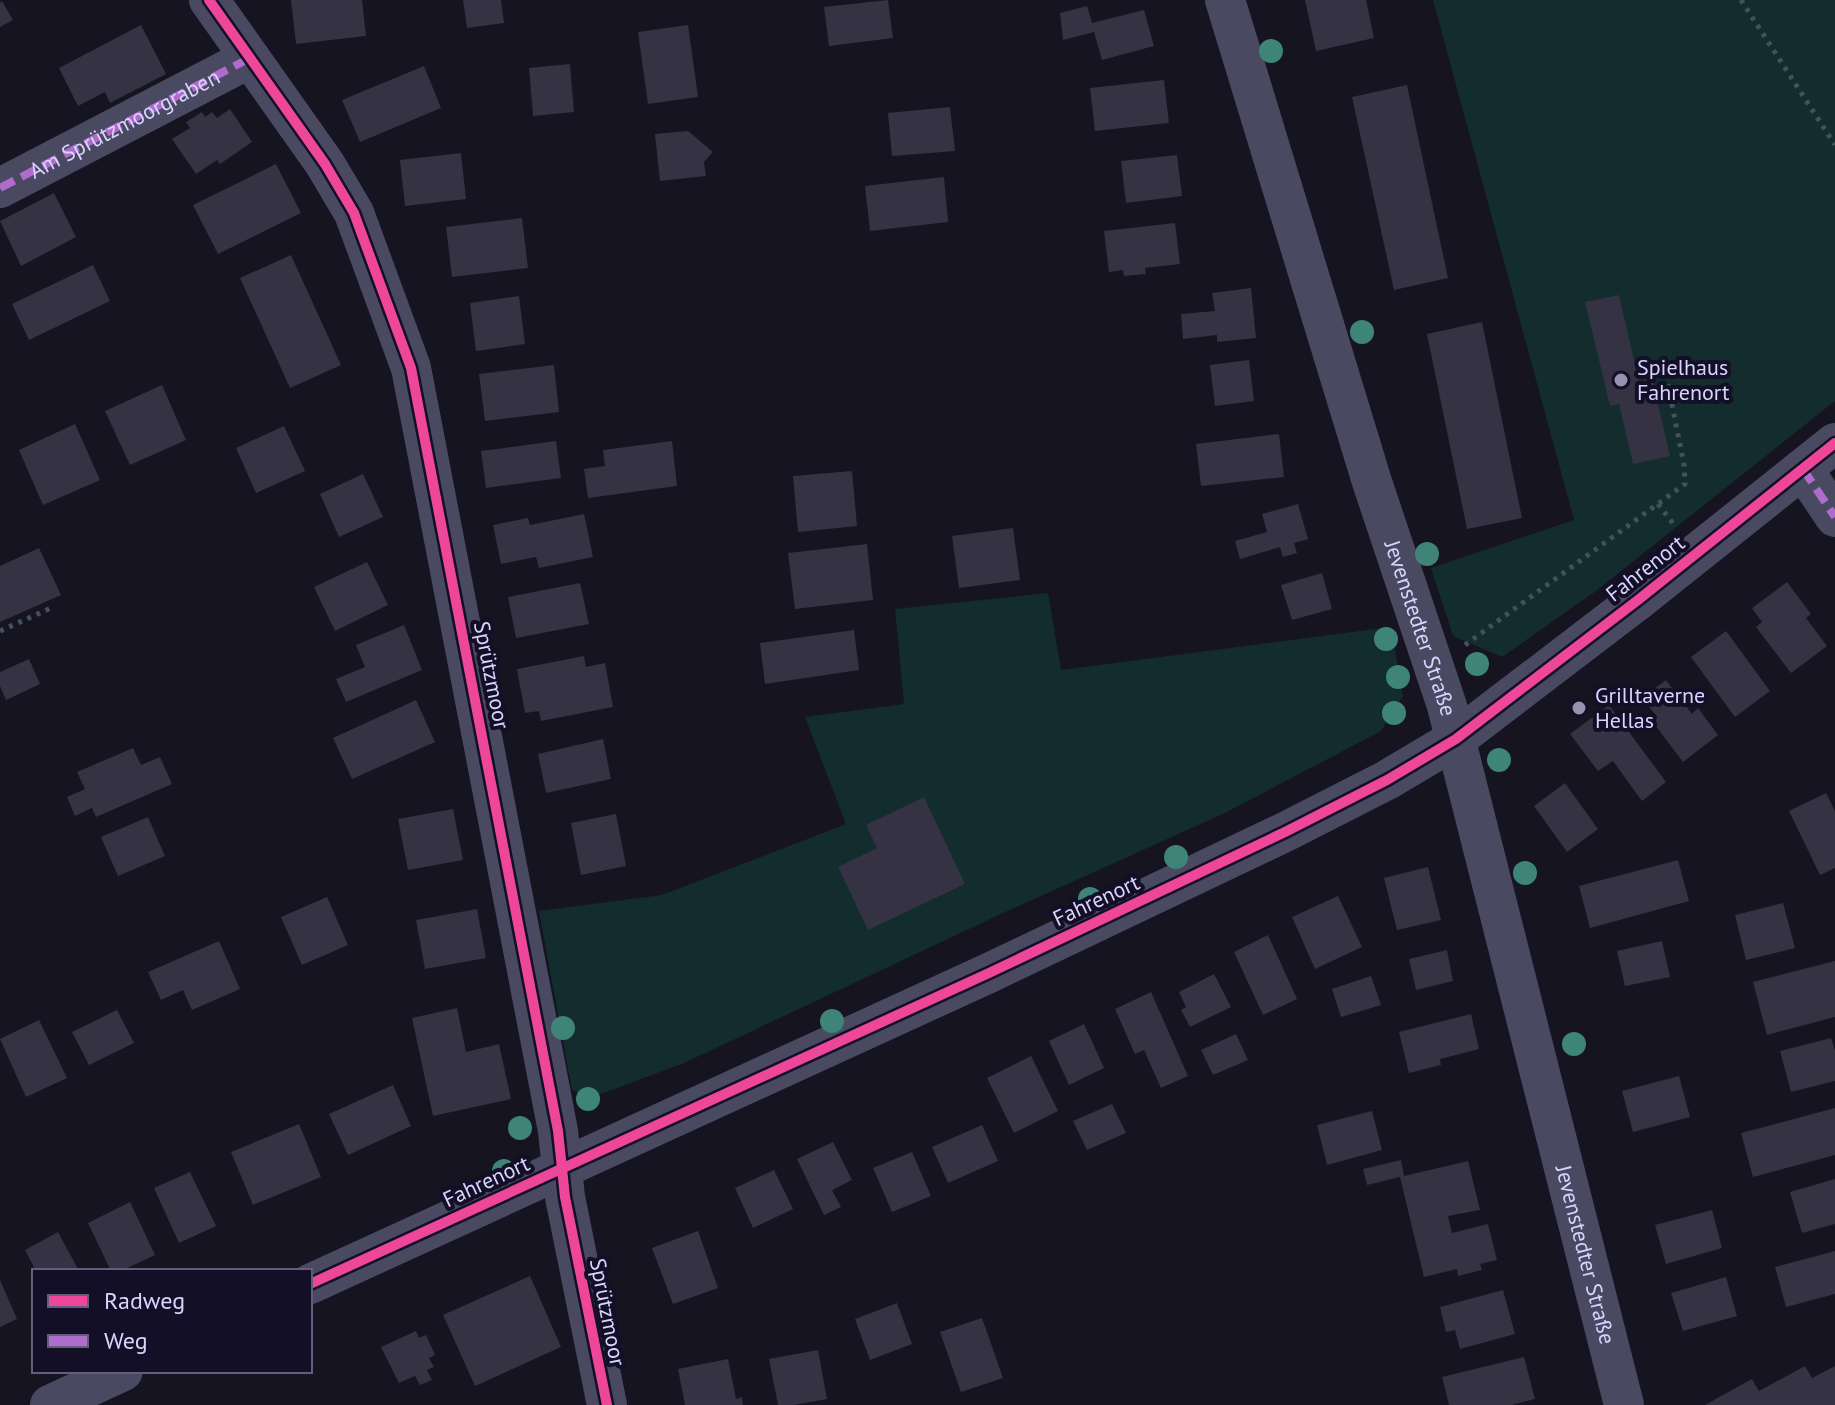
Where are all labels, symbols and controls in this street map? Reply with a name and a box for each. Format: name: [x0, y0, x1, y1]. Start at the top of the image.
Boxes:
street label: Am Sprützmoorgraben: [24, 62, 224, 185]
place label: Spielhaus Fahrenort: [1637, 353, 1730, 406]
marker: Spielhaus Fahrenort: [1612, 371, 1630, 389]
street label: Fahrenort: [1600, 528, 1690, 607]
street label: Jevenstedter Straße: [1378, 536, 1463, 719]
street label: Sprützmoor: [468, 619, 516, 732]
place label: Grilltaverne Hellas: [1595, 681, 1705, 734]
marker: Grilltaverne Hellas: [1570, 699, 1588, 717]
street label: Fahrenort: [1048, 868, 1144, 932]
street label: Fahrenort: [438, 1149, 534, 1213]
street label: Jevenstedter Straße: [1550, 1161, 1622, 1347]
street label: Sprützmoor: [584, 1256, 632, 1369]
legend: [32, 1269, 312, 1373]
text: Radweg: [104, 1285, 185, 1316]
text: Weg: [104, 1325, 148, 1356]

